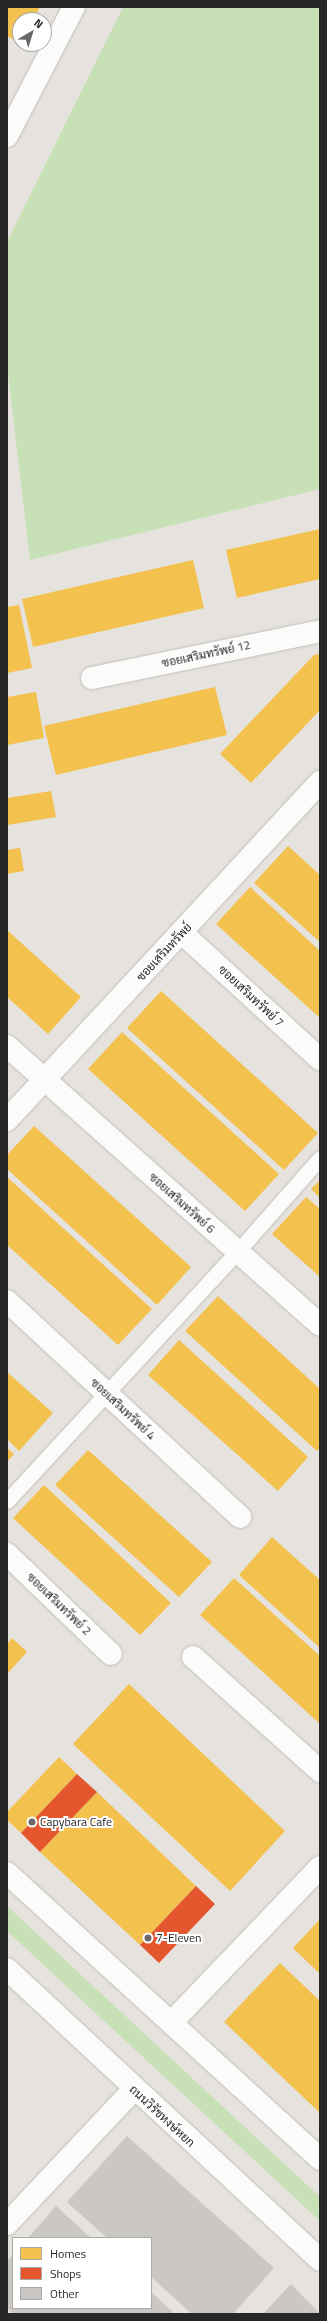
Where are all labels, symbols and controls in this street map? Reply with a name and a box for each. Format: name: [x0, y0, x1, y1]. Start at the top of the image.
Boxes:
north arrow: [12, 12, 52, 52]
text: N: [31, 15, 47, 32]
street label: ซอยเสริมทรัพย์ 12: [160, 638, 252, 670]
street label: ซอยเสริมทรัพย์: [133, 920, 195, 984]
street label: ซอยเสริมทรัพย์ 7: [215, 962, 287, 1030]
street label: ซอยเสริมทรัพย์ 6: [146, 1170, 218, 1236]
street label: ซอยเสริมทรัพย์ 4: [87, 1375, 159, 1443]
street label: ซอยเสริมทรัพย์ 2: [24, 1570, 94, 1638]
place label: Capybara Cafe: [40, 1815, 112, 1829]
marker: Capybara Cafe: [27, 1817, 37, 1827]
place label: 7-Eleven: [156, 1931, 202, 1945]
marker: 7-Eleven: [143, 1933, 153, 1943]
street label: ถนนวิรัชหงษ์หยก: [126, 2082, 198, 2150]
legend: [12, 2237, 152, 2309]
text: Homes: [50, 2244, 86, 2263]
text: Shops: [50, 2264, 81, 2283]
text: Other: [50, 2284, 79, 2303]

